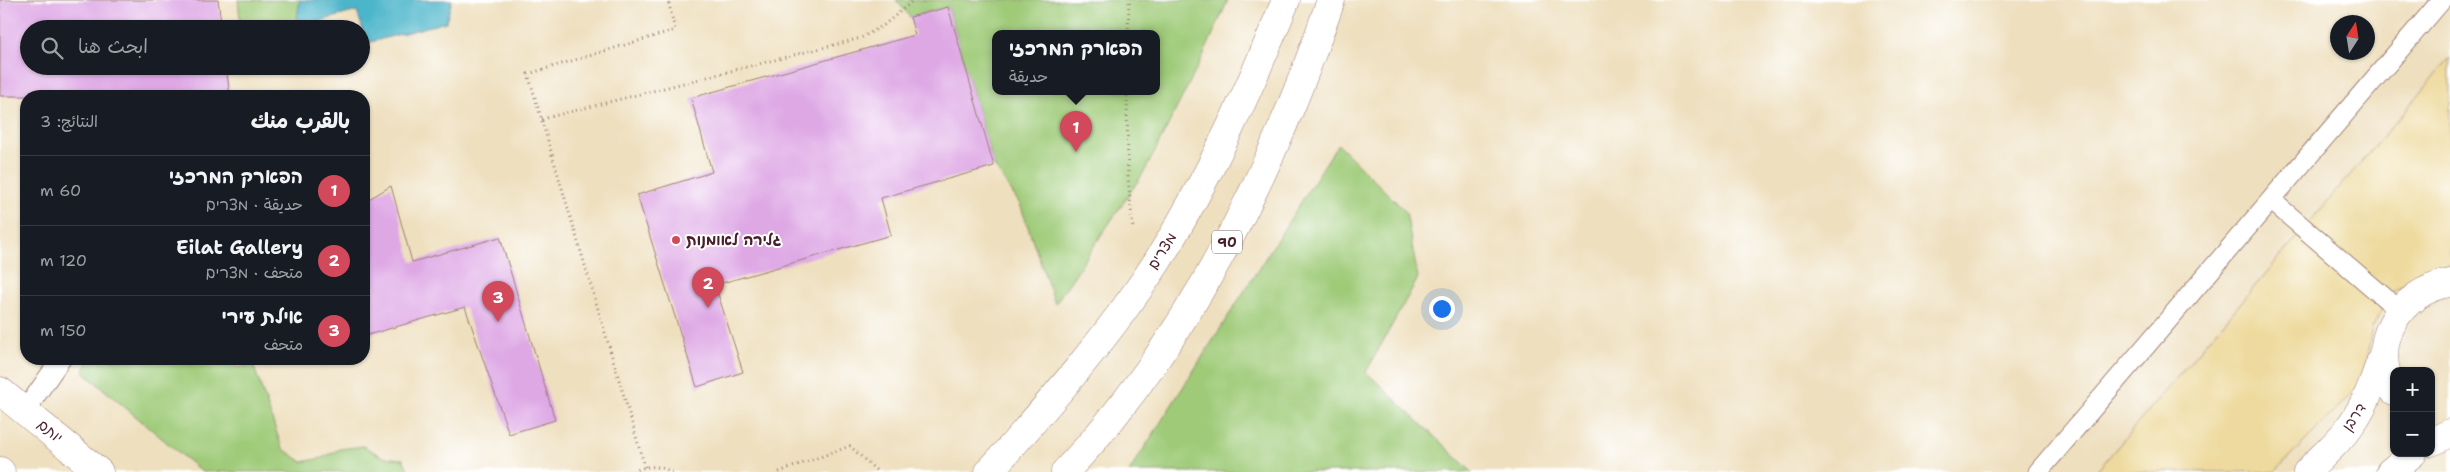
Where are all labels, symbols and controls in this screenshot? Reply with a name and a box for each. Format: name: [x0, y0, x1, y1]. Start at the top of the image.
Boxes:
north arrow: [2330, 15, 2375, 60]
search box: [20, 20, 370, 75]
popup: [992, 30, 1160, 95]
icon: search: [38, 34, 66, 62]
text: ابحث هنا: [78, 34, 148, 59]
text: הפארק המרכזי: [1009, 36, 1143, 61]
text: حديقة: [1009, 66, 1048, 87]
text: بالقرب منك: [251, 107, 350, 135]
text: النتائج: 3: [40, 111, 98, 132]
pin: 1: [1060, 111, 1092, 152]
text: הפארק המרכזי: [169, 164, 303, 189]
text: 60 m: [40, 180, 81, 201]
text: 1: [330, 180, 338, 201]
text: حديقة · מצרים: [206, 194, 303, 215]
street label: מצרים: [1143, 229, 1181, 273]
place label: גלירה לאומנות: [686, 230, 781, 250]
road number: 90: [1212, 230, 1242, 253]
marker: גלירה לאומנות: [670, 234, 682, 246]
text: Eilat Gallery: [176, 235, 303, 260]
text: 120 m: [40, 250, 87, 271]
text: 2: [328, 250, 340, 271]
text: متحف · מצרים: [206, 262, 303, 283]
pin: 2: [692, 267, 724, 308]
pin: 3: [482, 281, 514, 322]
your location: [1429, 296, 1455, 322]
text: אילת עירי: [222, 304, 303, 329]
text: 150 m: [40, 320, 87, 341]
text: 3: [328, 320, 340, 341]
text: متحف: [264, 334, 303, 355]
map controls: [2390, 367, 2435, 457]
button: +: [2390, 367, 2435, 412]
street label: דרבן: [2337, 399, 2371, 435]
button: −: [2390, 412, 2435, 457]
street label: יותם: [33, 415, 67, 447]

